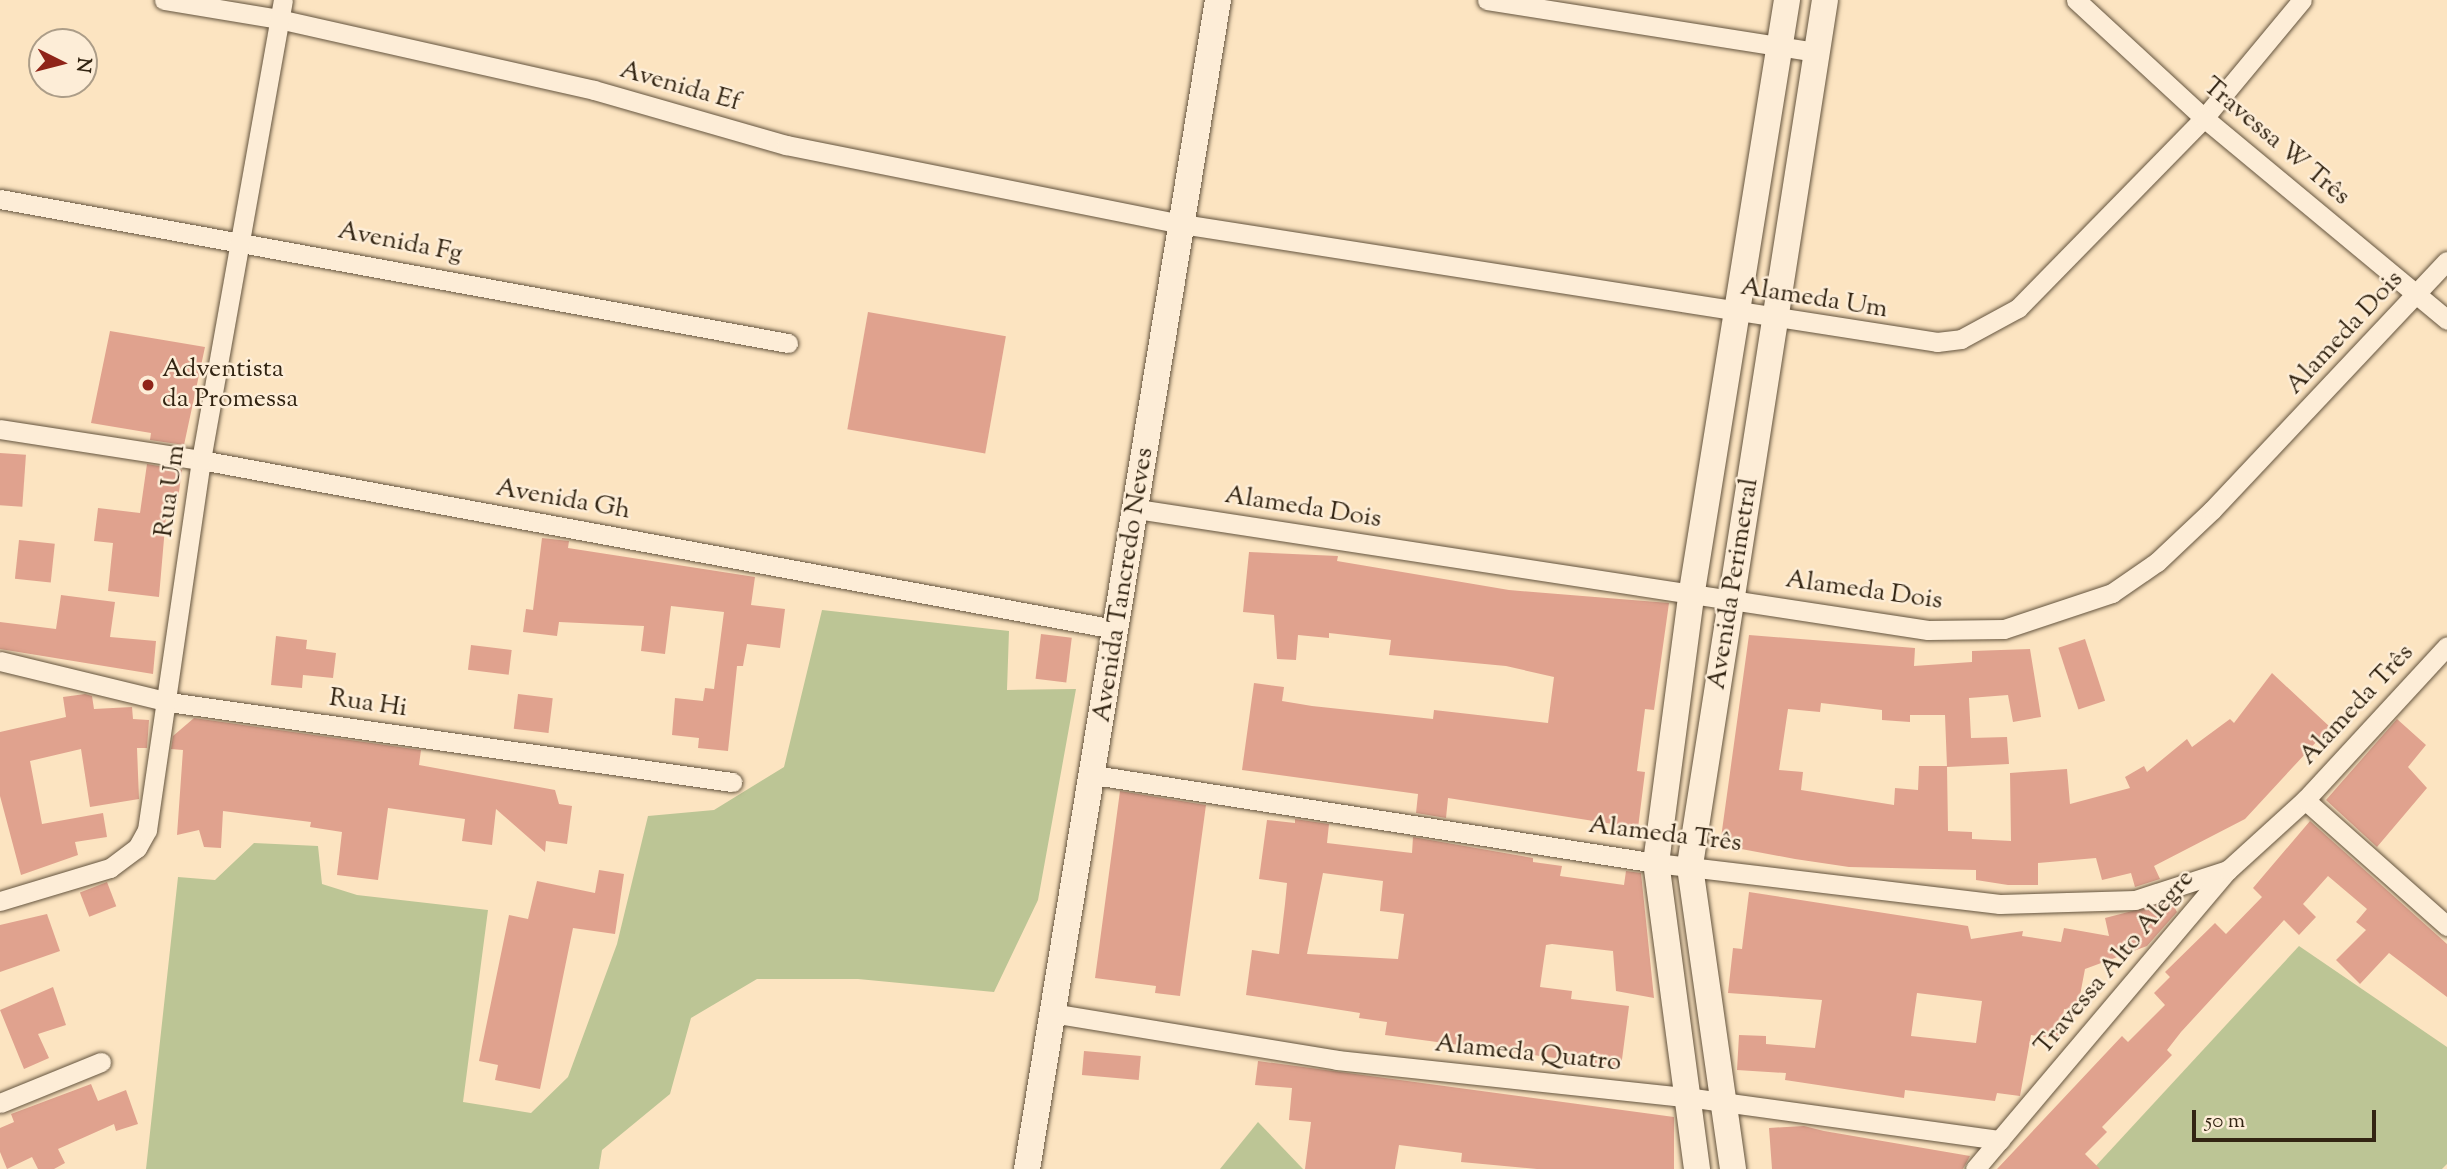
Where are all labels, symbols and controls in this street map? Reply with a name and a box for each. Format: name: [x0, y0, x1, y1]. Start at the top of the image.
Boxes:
north arrow: [28, 28, 98, 98]
street label: Avenida Ef: [616, 55, 744, 119]
text: N: [68, 56, 97, 74]
street label: Travessa W Três: [2196, 71, 2356, 213]
street label: Avenida Fg: [335, 216, 465, 270]
street label: Alameda Dois: [2280, 264, 2410, 402]
street label: Alameda Um: [1738, 272, 1890, 326]
place label: Adventista da Promessa: [162, 354, 298, 416]
marker: Adventista da Promessa: [140, 377, 156, 393]
street label: Rua Um: [149, 443, 193, 539]
street label: Avenida Tancredo Neves: [1087, 445, 1161, 725]
street label: Avenida Gh: [493, 473, 633, 527]
street label: Avenida Perimetral: [1702, 476, 1766, 692]
street label: Alameda Dois: [1222, 480, 1384, 536]
street label: Alameda Dois: [1783, 565, 1945, 617]
street label: Alameda Três: [2293, 638, 2421, 772]
street label: Rua Hi: [327, 683, 409, 725]
street label: Alameda Três: [1587, 810, 1743, 860]
street label: Travessa Alto Alegre: [2029, 864, 2201, 1062]
street label: Alameda Quatro: [1433, 1029, 1623, 1079]
scale bar: [2195, 1096, 2379, 1140]
text: 50 m: [2205, 1107, 2245, 1137]

